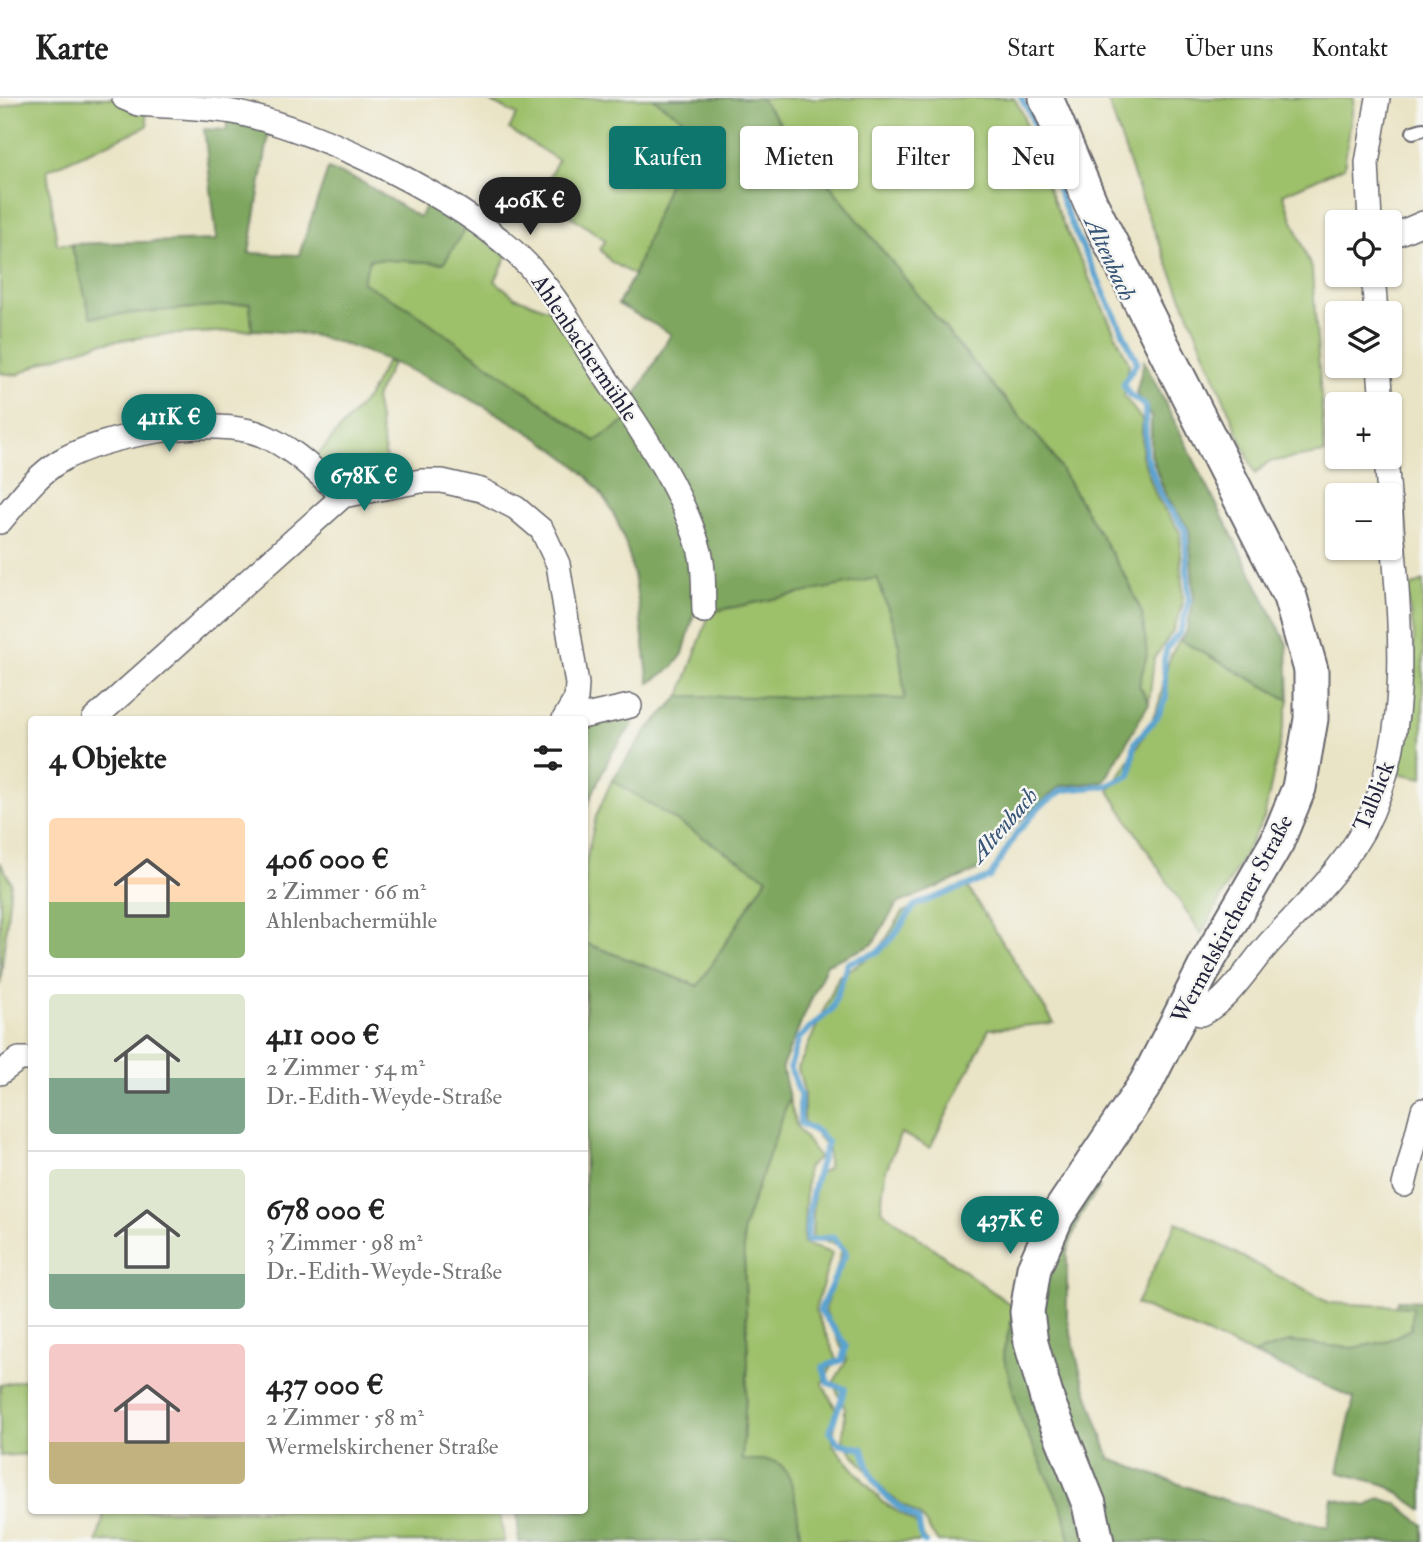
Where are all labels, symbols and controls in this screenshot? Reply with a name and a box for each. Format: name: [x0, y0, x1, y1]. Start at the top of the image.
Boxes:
text: Karte: [35, 28, 108, 69]
text: Start: [1007, 33, 1055, 64]
text: Karte: [1093, 33, 1146, 64]
text: Über uns: [1184, 33, 1273, 64]
text: Kontakt: [1311, 33, 1388, 64]
chip: Kaufen: [609, 126, 726, 189]
chip: Mieten: [740, 126, 858, 189]
chip: Filter: [872, 126, 974, 189]
chip: Neu: [988, 126, 1079, 189]
pin: 406K €: [473, 178, 587, 237]
text: 406K €: [495, 185, 565, 214]
water label: Altenbach: [1076, 209, 1143, 306]
map controls: [1325, 210, 1402, 560]
button: locate: [1325, 210, 1402, 287]
street label: Ahlenbachermühle: [525, 268, 645, 427]
button: layers: [1325, 301, 1402, 378]
button: +: [1325, 392, 1402, 469]
pin: 411K €: [112, 394, 226, 454]
text: 411K €: [137, 402, 201, 431]
pin: 678K €: [307, 454, 421, 513]
text: 678K €: [330, 461, 398, 490]
button: −: [1325, 483, 1402, 560]
icon: filters: [529, 739, 567, 777]
text: 4 Objekte: [49, 740, 166, 777]
street label: Talblick: [1347, 757, 1401, 835]
water label: Altenbach: [961, 781, 1045, 871]
street label: Wermelskirchener Straße: [1164, 809, 1300, 1029]
text: 406 000 €: [266, 840, 389, 877]
icon: home: [105, 846, 189, 930]
text: 2 Zimmer · 66 m²: [266, 877, 426, 906]
text: Ahlenbachermühle: [266, 906, 437, 935]
text: 411 000 €: [266, 1016, 380, 1053]
icon: home: [105, 1022, 189, 1106]
text: 2 Zimmer · 54 m²: [266, 1053, 425, 1082]
text: Dr.-Edith-Weyde-Straße: [266, 1082, 502, 1111]
text: 678 000 €: [266, 1191, 385, 1228]
pin: 437K €: [953, 1196, 1067, 1256]
icon: home: [105, 1197, 189, 1281]
text: 437K €: [977, 1204, 1043, 1233]
text: 3 Zimmer · 98 m²: [266, 1228, 423, 1257]
text: Dr.-Edith-Weyde-Straße: [266, 1257, 502, 1286]
text: 437 000 €: [266, 1366, 384, 1403]
icon: home: [105, 1372, 189, 1456]
text: 2 Zimmer · 58 m²: [266, 1403, 424, 1432]
text: Wermelskirchener Straße: [266, 1432, 498, 1461]

